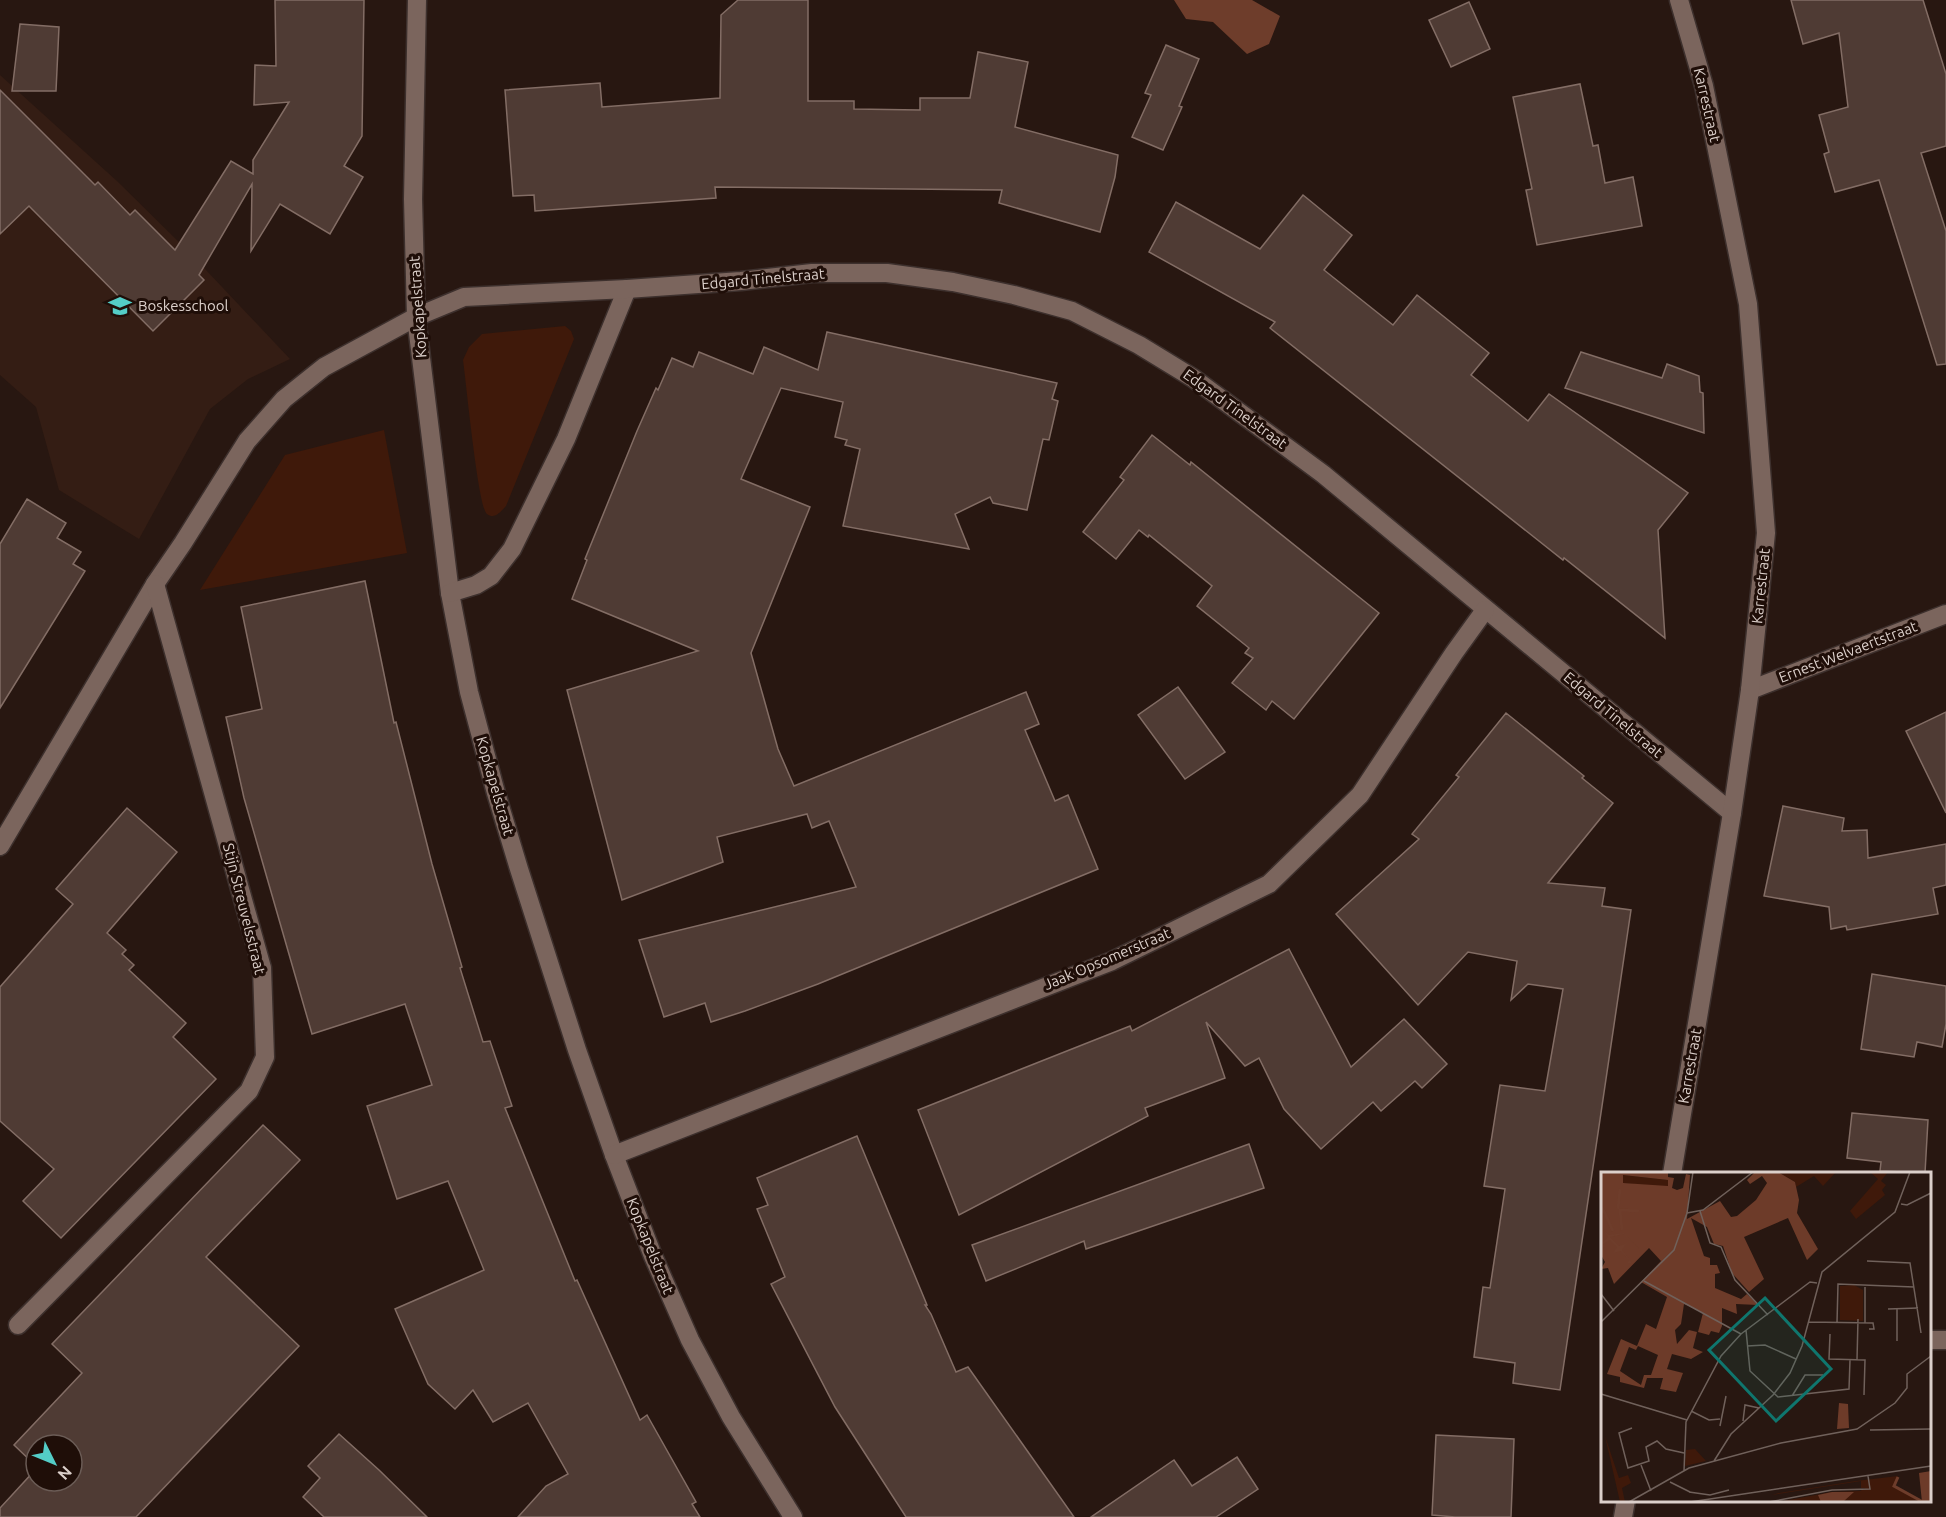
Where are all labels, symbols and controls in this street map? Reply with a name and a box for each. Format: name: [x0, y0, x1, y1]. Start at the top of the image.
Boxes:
street label: Karrestraat: [1691, 66, 1724, 144]
street label: Kopkapelstraat: [405, 255, 430, 359]
street label: Edgard Tinelstraat: [701, 265, 825, 292]
school or university icon: Boskesschool: [107, 293, 133, 319]
place label: Boskesschool: [138, 297, 229, 314]
street label: Edgard Tinelstraat: [1180, 365, 1290, 452]
street label: Karrestraat: [1748, 547, 1773, 625]
street label: Ernest Welvaertstraat: [1776, 617, 1920, 686]
street label: Edgard Tinelstraat: [1560, 668, 1666, 761]
street label: Kopkapelstraat: [473, 734, 518, 837]
street label: Stijn Streuvelsstraat: [220, 841, 269, 976]
street label: Jaak Opsomerstraat: [1041, 924, 1173, 993]
street label: Karrestraat: [1675, 1027, 1704, 1105]
inset map: [1601, 1172, 1931, 1502]
street label: Kopkapelstraat: [623, 1195, 678, 1296]
north arrow: [24, 1433, 84, 1493]
text: N: [54, 1463, 76, 1484]

